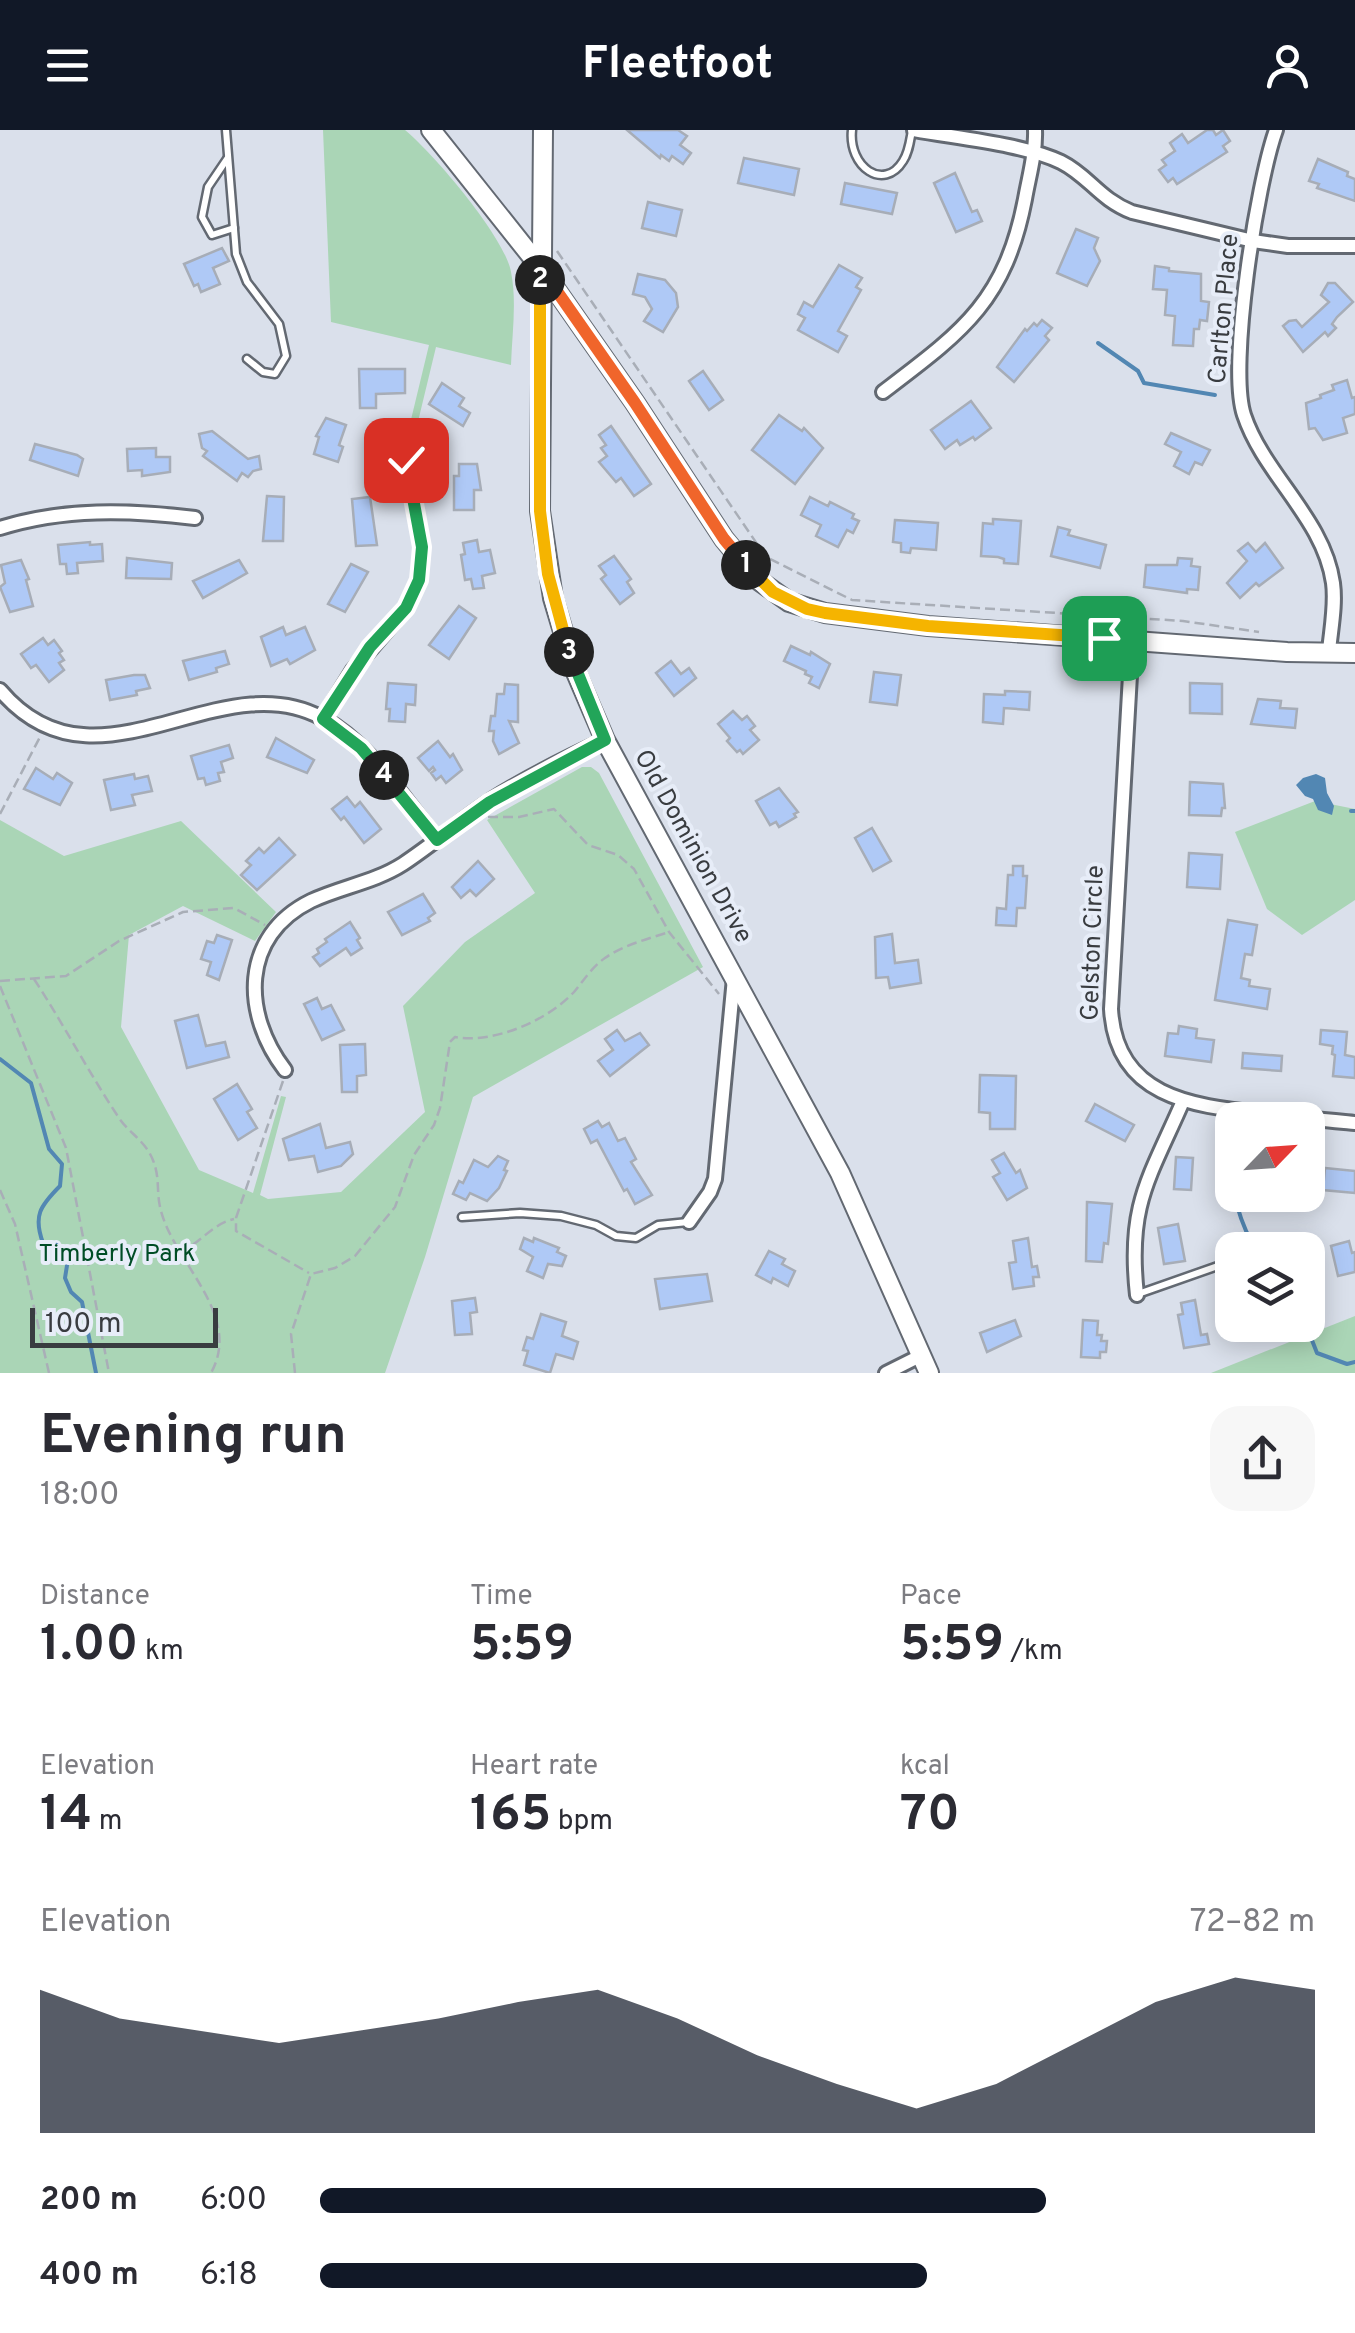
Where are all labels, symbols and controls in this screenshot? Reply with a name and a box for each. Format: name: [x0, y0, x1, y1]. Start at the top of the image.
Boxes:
text: Fleetfoot: [582, 37, 773, 94]
icon: menu: [40, 38, 95, 93]
icon: person: [1260, 38, 1315, 93]
street label: Carlton Place: [1202, 233, 1248, 385]
pin: 2: [515, 255, 565, 305]
text: 2: [531, 262, 549, 298]
pin: [364, 418, 449, 503]
icon: check: [379, 433, 434, 488]
pin: 1: [721, 540, 771, 590]
text: 1: [740, 547, 752, 583]
pin: [1062, 596, 1147, 681]
icon: arrive: [1077, 611, 1132, 666]
pin: 3: [544, 627, 594, 677]
text: 3: [561, 634, 577, 670]
street label: Old Dominion Drive: [626, 745, 758, 949]
pin: 4: [359, 750, 409, 800]
text: 4: [375, 757, 393, 793]
street label: Gelston Circle: [1075, 865, 1113, 1021]
north arrow: [1215, 1102, 1325, 1212]
map controls: [1215, 1102, 1325, 1342]
button: layers: [1215, 1232, 1325, 1342]
park label: Timberly Park: [38, 1239, 196, 1271]
scale bar: [30, 1303, 218, 1348]
text: 100 m: [45, 1307, 121, 1343]
text: Evening run: [40, 1403, 347, 1473]
button: share: [1210, 1406, 1315, 1511]
text: 18:00: [40, 1476, 120, 1516]
text: Distance: [40, 1579, 150, 1615]
text: Time: [470, 1579, 533, 1615]
text: Pace: [900, 1579, 962, 1615]
text: 1.00: [40, 1615, 138, 1678]
text: 5:59: [470, 1615, 574, 1678]
text: 5:59: [900, 1615, 1004, 1678]
text: km: [138, 1634, 184, 1670]
text: /km: [1004, 1634, 1063, 1670]
text: Elevation: [40, 1749, 155, 1785]
text: Heart rate: [470, 1749, 598, 1785]
text: kcal: [900, 1749, 950, 1785]
text: 14: [40, 1785, 92, 1848]
text: 165: [470, 1785, 551, 1848]
text: 70: [900, 1785, 960, 1848]
text: m: [92, 1804, 122, 1840]
text: bpm: [551, 1804, 613, 1840]
text: Elevation: [40, 1903, 172, 1943]
text: 72–82 m: [1190, 1903, 1315, 1943]
text: 200 m: [40, 2181, 138, 2221]
text: 6:00: [200, 2181, 267, 2221]
text: 400 m: [40, 2256, 139, 2296]
text: 6:18: [200, 2256, 258, 2296]

